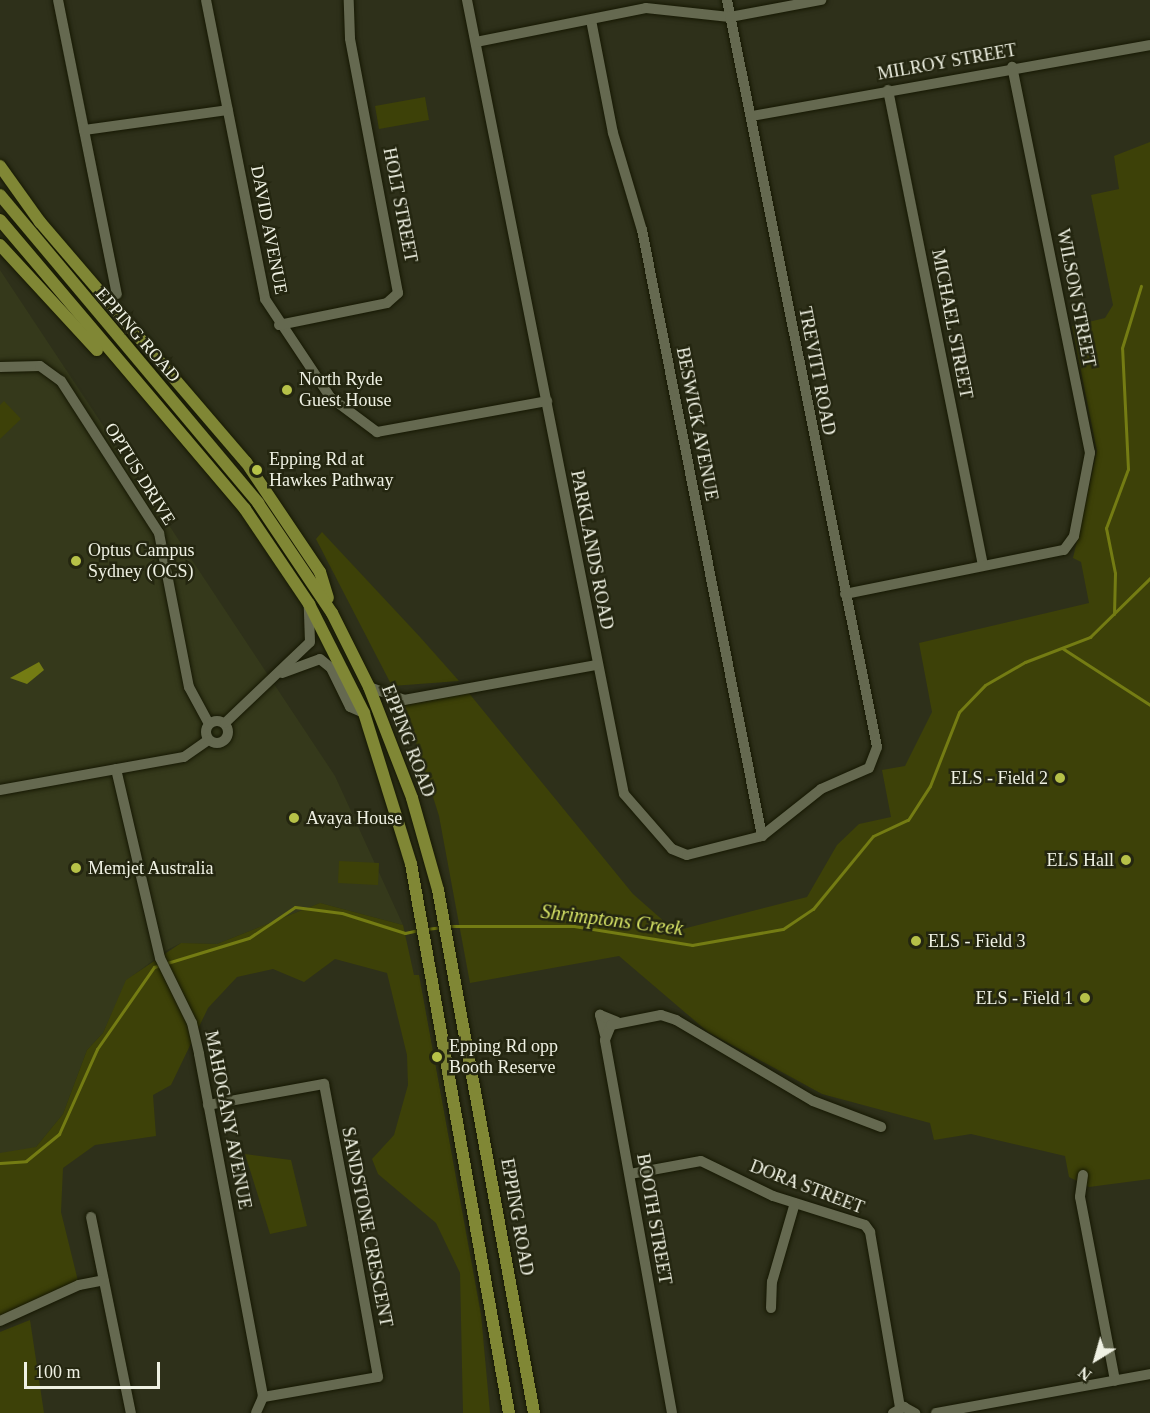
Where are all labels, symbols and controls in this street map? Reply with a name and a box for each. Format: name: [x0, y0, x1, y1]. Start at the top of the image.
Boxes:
street label: MILROY STREET: [875, 39, 1019, 85]
street label: HOLT STREET: [378, 146, 422, 264]
street label: DAVID AVENUE: [246, 163, 292, 297]
street label: WILSON STREET: [1052, 227, 1100, 369]
street label: MICHAEL STREET: [927, 247, 977, 401]
street label: EPPING ROAD: [91, 283, 185, 387]
street label: TREVITT ROAD: [794, 305, 840, 437]
street label: BESWICK AVENUE: [671, 345, 723, 503]
place label: North Ryde Guest House: [299, 369, 391, 412]
marker: North Ryde Guest House: [280, 383, 294, 397]
street label: OPTUS DRIVE: [100, 419, 180, 529]
place label: Epping Rd at Hawkes Pathway: [269, 449, 393, 492]
marker: Epping Rd at Hawkes Pathway: [250, 463, 264, 477]
street label: PARKLANDS ROAD: [566, 468, 618, 632]
place label: Optus Campus Sydney (OCS): [88, 540, 195, 582]
marker: Optus Campus Sydney (OCS): [69, 554, 83, 568]
street label: EPPING ROAD: [377, 682, 439, 800]
place label: ELS - Field 2: [951, 767, 1048, 789]
marker: ELS - Field 2: [1053, 771, 1067, 785]
place label: Avaya House: [306, 807, 402, 829]
marker: Avaya House: [287, 811, 301, 825]
place label: ELS Hall: [1047, 849, 1114, 871]
marker: ELS Hall: [1119, 853, 1133, 867]
place label: Memjet Australia: [88, 857, 214, 879]
marker: Memjet Australia: [69, 861, 83, 875]
water label: Shrimptons Creek: [540, 899, 684, 941]
place label: ELS - Field 3: [928, 930, 1025, 952]
marker: ELS - Field 3: [909, 934, 923, 948]
place label: ELS - Field 1: [976, 987, 1073, 1009]
marker: ELS - Field 1: [1078, 991, 1092, 1005]
street label: MAHOGANY AVENUE: [200, 1028, 256, 1212]
place label: Epping Rd opp Booth Reserve: [449, 1036, 558, 1078]
marker: Epping Rd opp Booth Reserve: [430, 1050, 444, 1064]
street label: SANDSTONE CRESCENT: [337, 1125, 397, 1329]
street label: BOOTH STREET: [632, 1152, 676, 1286]
street label: DORA STREET: [746, 1155, 868, 1219]
street label: EPPING ROAD: [496, 1157, 538, 1277]
north arrow: [1066, 1329, 1126, 1389]
scale bar: [27, 1350, 164, 1388]
text: 100 m: [35, 1362, 81, 1382]
text: N: [1075, 1364, 1095, 1384]

